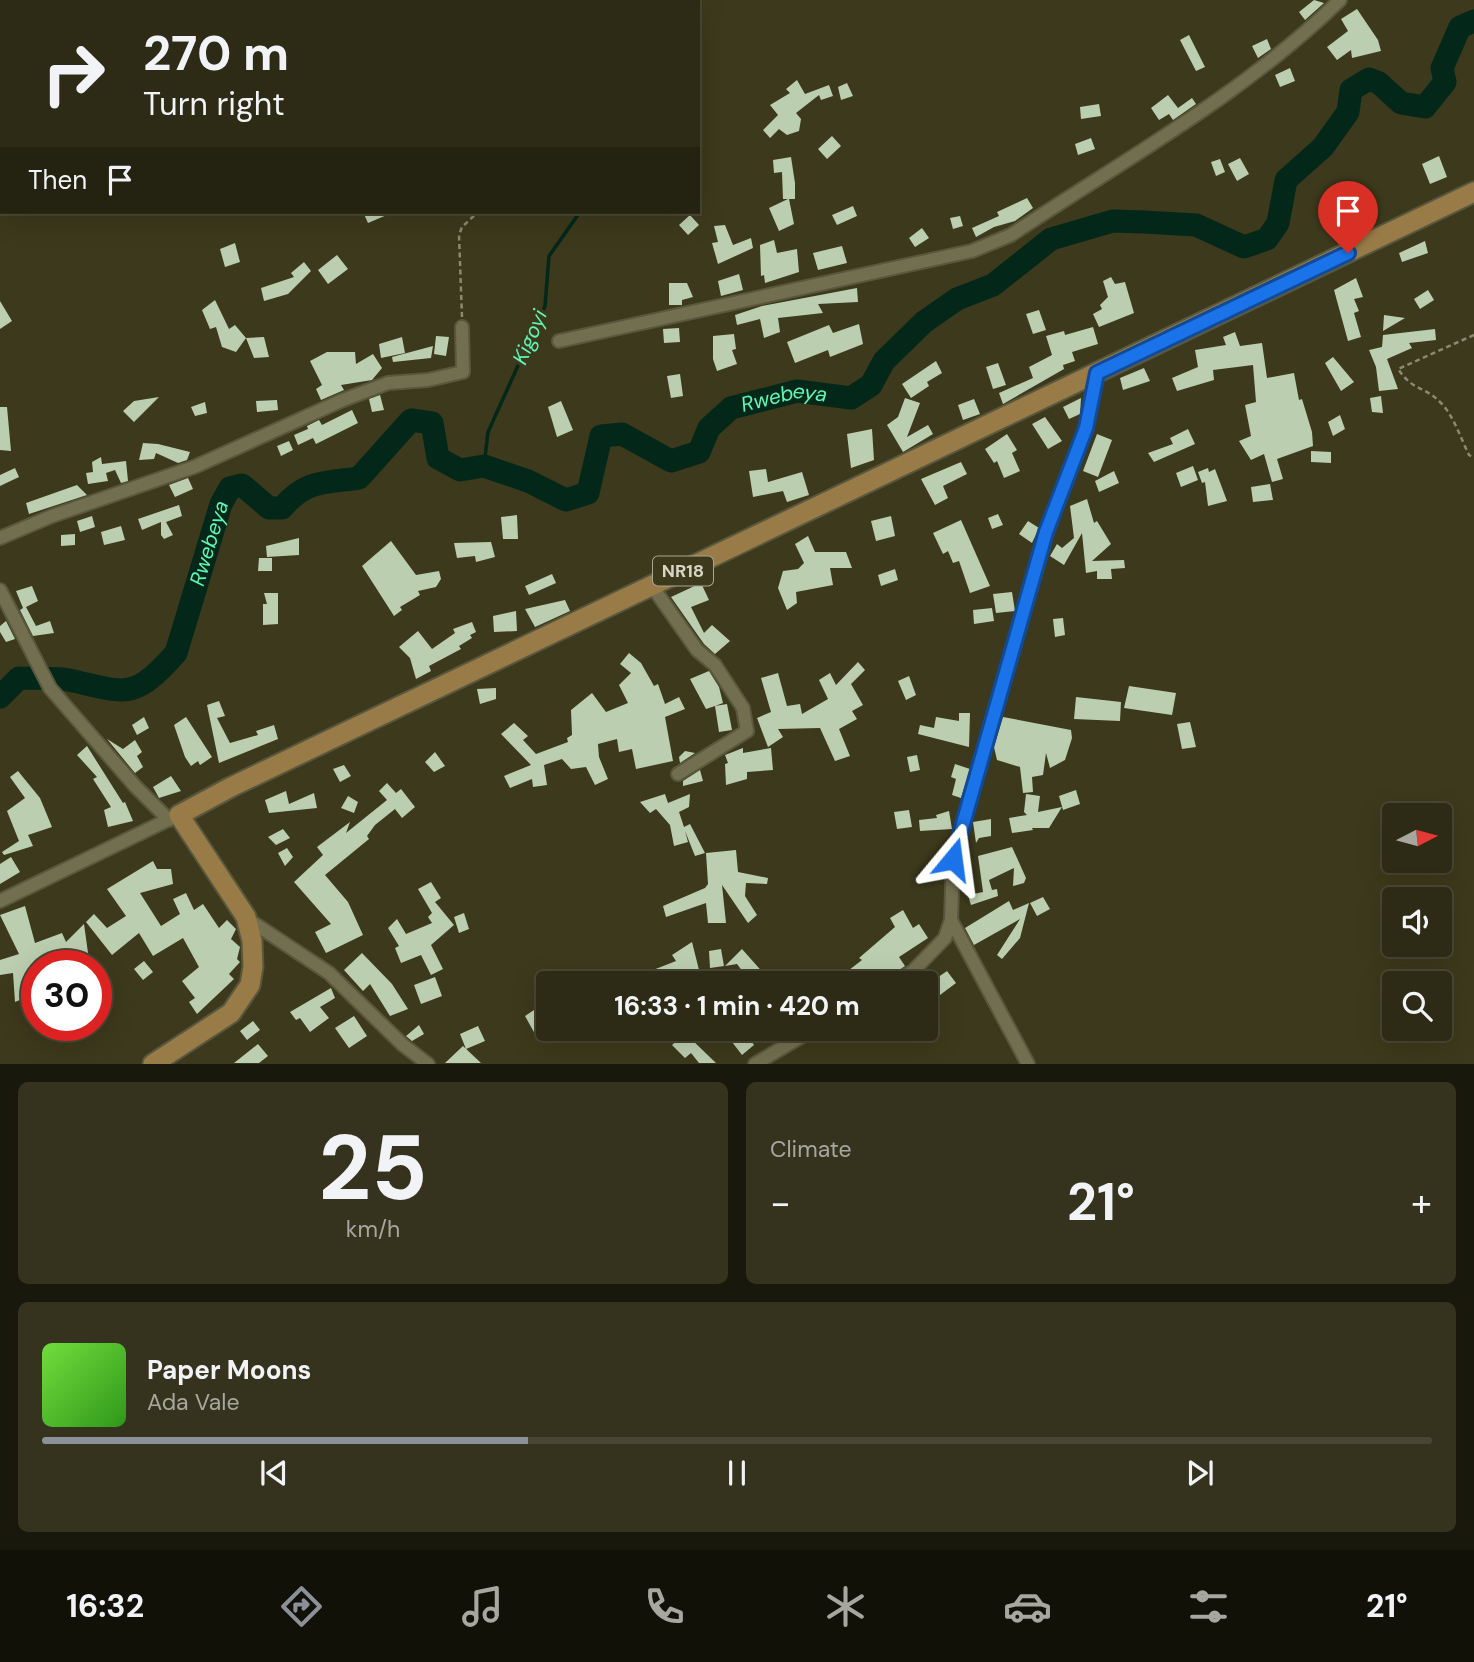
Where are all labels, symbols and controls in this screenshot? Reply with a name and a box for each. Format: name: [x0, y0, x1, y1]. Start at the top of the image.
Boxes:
text: 270 m: [143, 21, 289, 85]
icon: right: [28, 28, 119, 119]
text: Turn right: [143, 83, 285, 125]
icon: arrive: [101, 161, 139, 199]
text: Then: [28, 163, 87, 197]
pin: [1318, 181, 1378, 253]
icon: arrive: [1329, 192, 1367, 230]
water label: Kigoyi: [506, 304, 554, 369]
water label: Rwebeya: [738, 377, 829, 419]
water label: Rwebeya: [183, 497, 235, 589]
road number: NR18: [653, 556, 713, 586]
north arrow: [1382, 803, 1452, 873]
map controls: [1382, 803, 1452, 1041]
position arrow: [916, 822, 990, 896]
button: sound: [1382, 887, 1452, 957]
speed limit sign: 30: [21, 950, 112, 1041]
button: search: [1382, 971, 1452, 1041]
text: 16:33 · 1 min · 420 m: [614, 989, 860, 1023]
text: 25: [318, 1109, 428, 1227]
text: Climate: [770, 1134, 852, 1164]
text: 21°: [1067, 1168, 1135, 1236]
text: −: [770, 1178, 791, 1228]
text: +: [1411, 1178, 1432, 1228]
text: km/h: [346, 1214, 400, 1244]
text: Paper Moons: [147, 1353, 311, 1387]
text: Ada Vale: [147, 1387, 240, 1417]
icon: previous: [255, 1454, 293, 1492]
icon: pause: [718, 1454, 756, 1492]
icon: next: [1181, 1454, 1219, 1492]
icon: directions: [277, 1582, 326, 1631]
icon: music: [458, 1582, 507, 1631]
icon: phone: [640, 1582, 689, 1631]
icon: climate: [821, 1582, 870, 1631]
icon: car: [1003, 1582, 1052, 1631]
icon: filters: [1184, 1582, 1233, 1631]
text: 16:32: [66, 1585, 144, 1627]
text: 21°: [1366, 1585, 1408, 1627]

